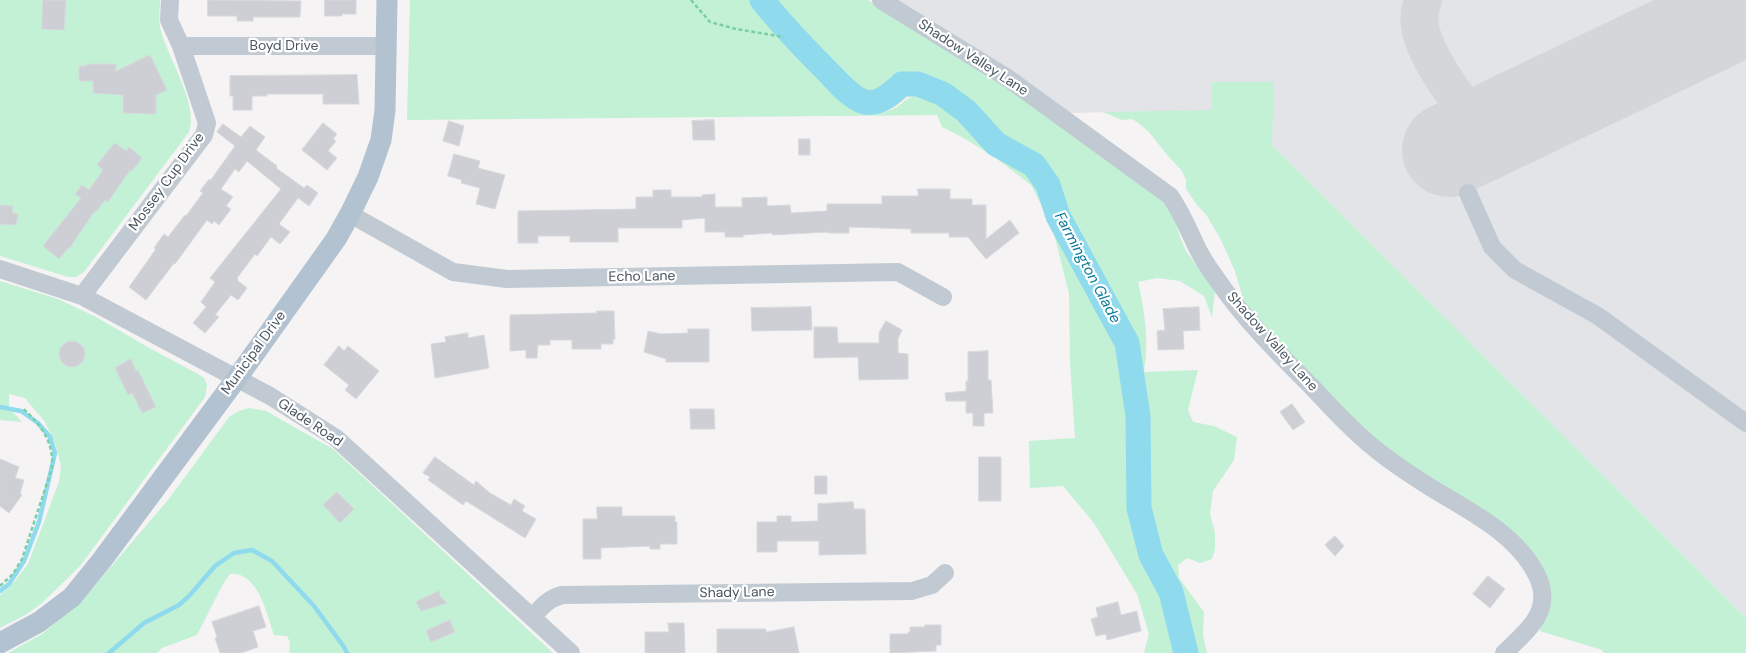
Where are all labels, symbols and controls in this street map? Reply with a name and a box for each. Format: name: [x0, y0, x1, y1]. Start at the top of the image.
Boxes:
street label: Shadow Valley Lane: [915, 16, 1031, 100]
street label: Boyd Drive: [250, 38, 318, 54]
street label: Mossey Cup Drive: [126, 130, 208, 234]
water label: Farmington Glade: [1050, 209, 1124, 327]
street label: Echo Lane: [608, 268, 676, 286]
street label: Shadow Valley Lane: [1223, 289, 1321, 395]
street label: Municipal Drive: [218, 308, 290, 398]
street label: Glade Road: [274, 395, 346, 451]
street label: Shady Lane: [699, 584, 775, 602]

